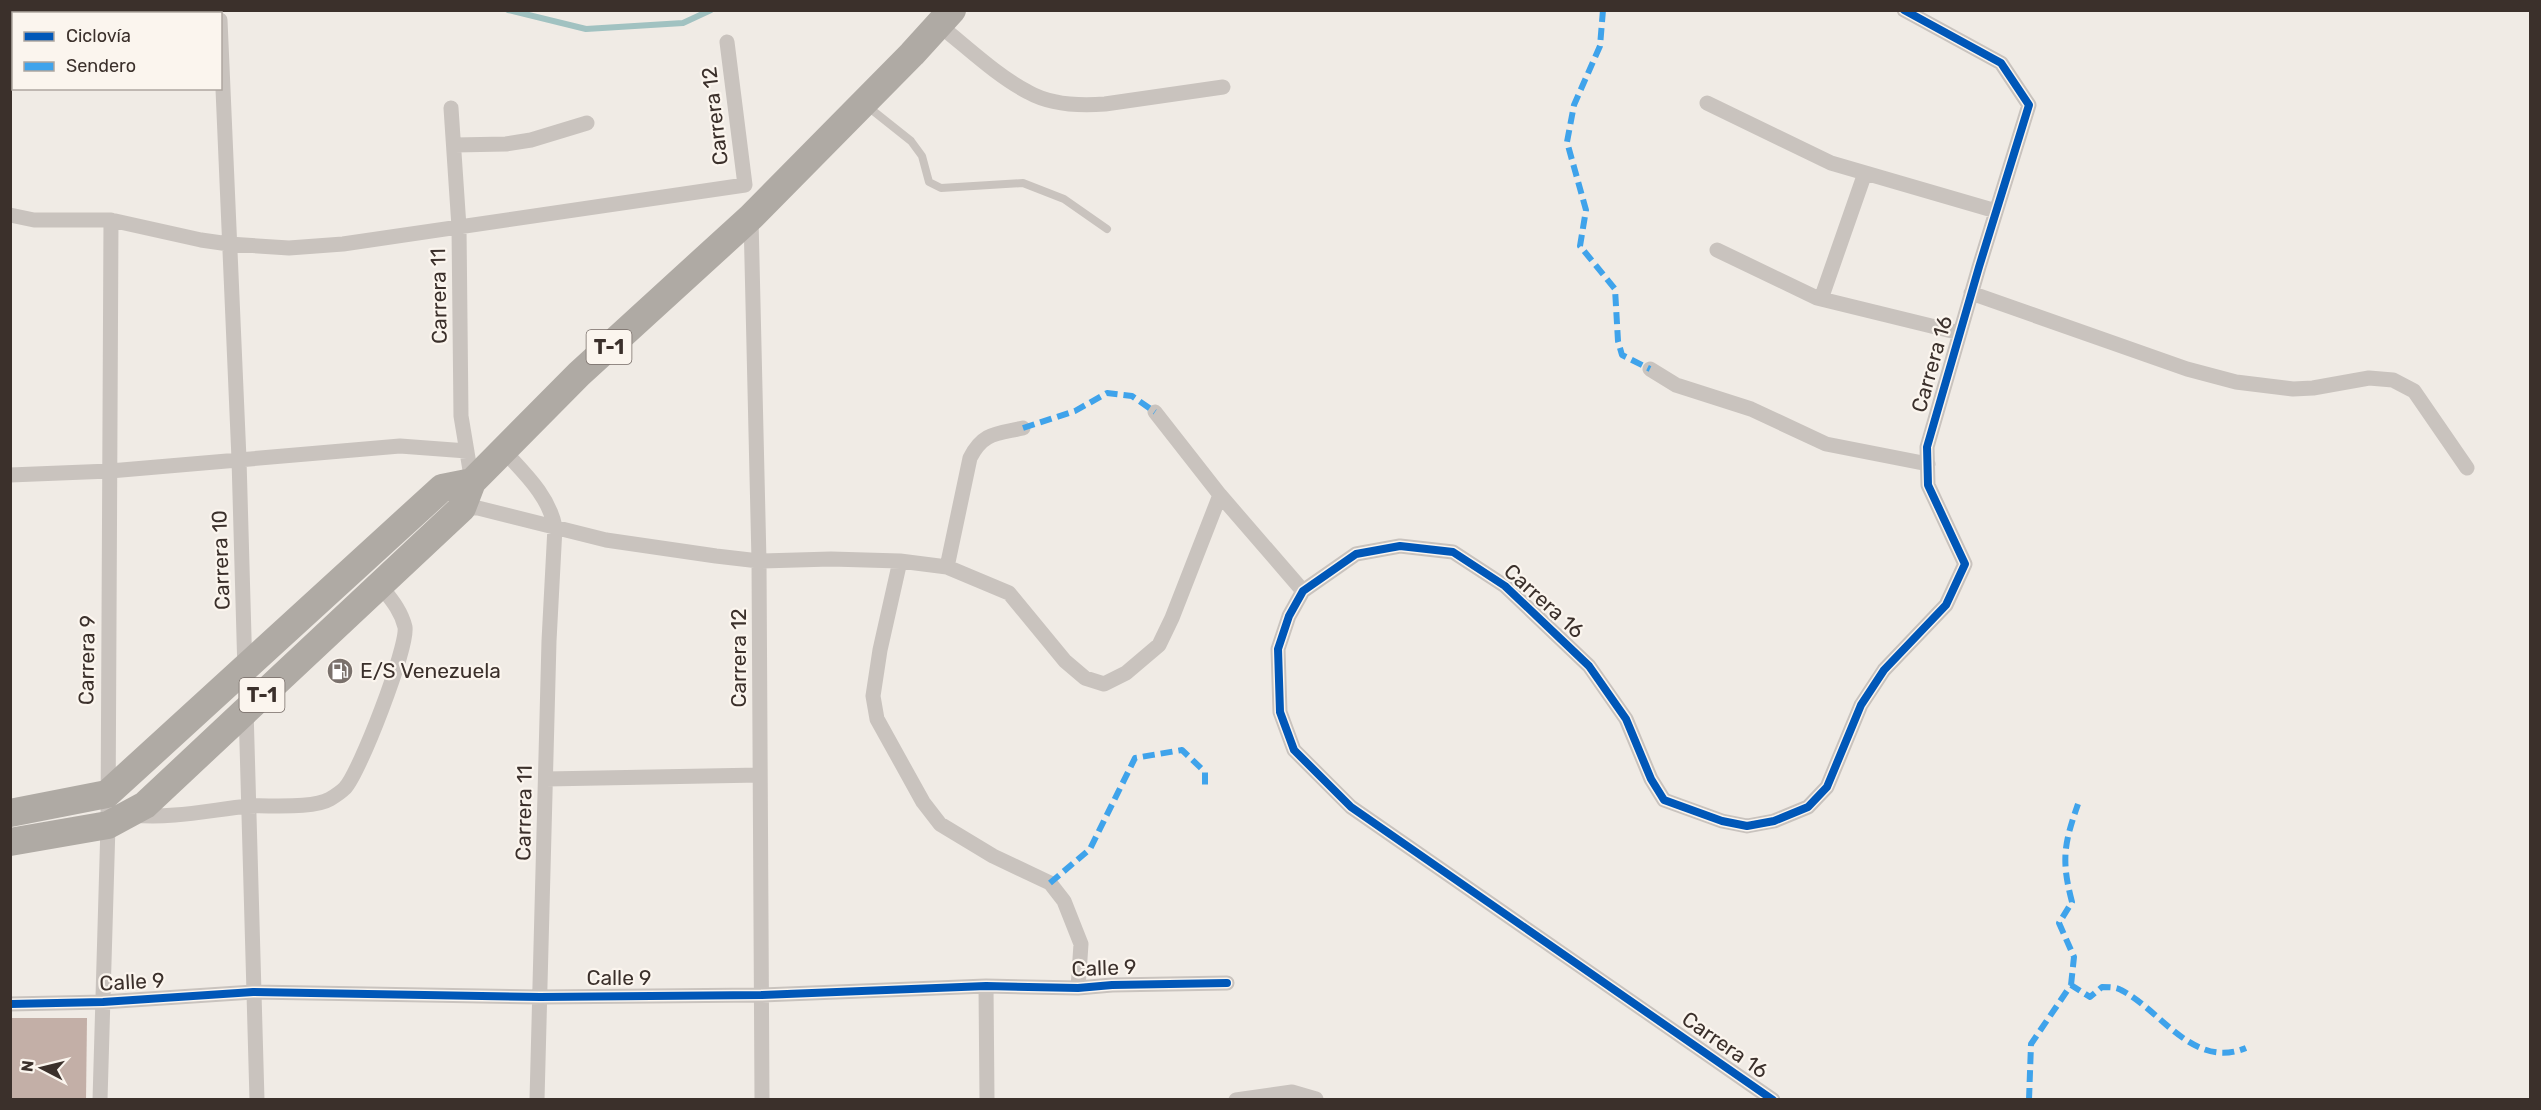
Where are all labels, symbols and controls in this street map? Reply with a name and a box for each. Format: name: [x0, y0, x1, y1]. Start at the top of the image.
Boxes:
legend: [12, 12, 222, 90]
text: Ciclovía: [66, 25, 131, 47]
text: Sendero: [66, 55, 136, 77]
street label: Carrera 12: [696, 65, 733, 167]
street label: Carrera 11: [425, 248, 452, 344]
street label: Carrera 16: [1906, 313, 1957, 415]
road number: T-1: [586, 330, 632, 364]
street label: Carrera 10: [206, 510, 235, 610]
street label: Carrera 16: [1499, 558, 1590, 643]
street label: Carrera 12: [726, 609, 751, 707]
street label: Carrera 9: [73, 615, 100, 705]
fuel station icon: E/S Venezuela: [325, 656, 355, 686]
place label: E/S Venezuela: [360, 658, 501, 683]
road number: T-1: [240, 678, 284, 712]
street label: Carrera 11: [510, 765, 537, 861]
street label: Calle 9: [1071, 954, 1137, 981]
street label: Calle 9: [586, 965, 652, 990]
street label: Calle 9: [99, 967, 165, 996]
street label: Carrera 16: [1677, 1006, 1773, 1083]
north arrow: [12, 1038, 72, 1098]
text: N: [17, 1059, 38, 1073]

